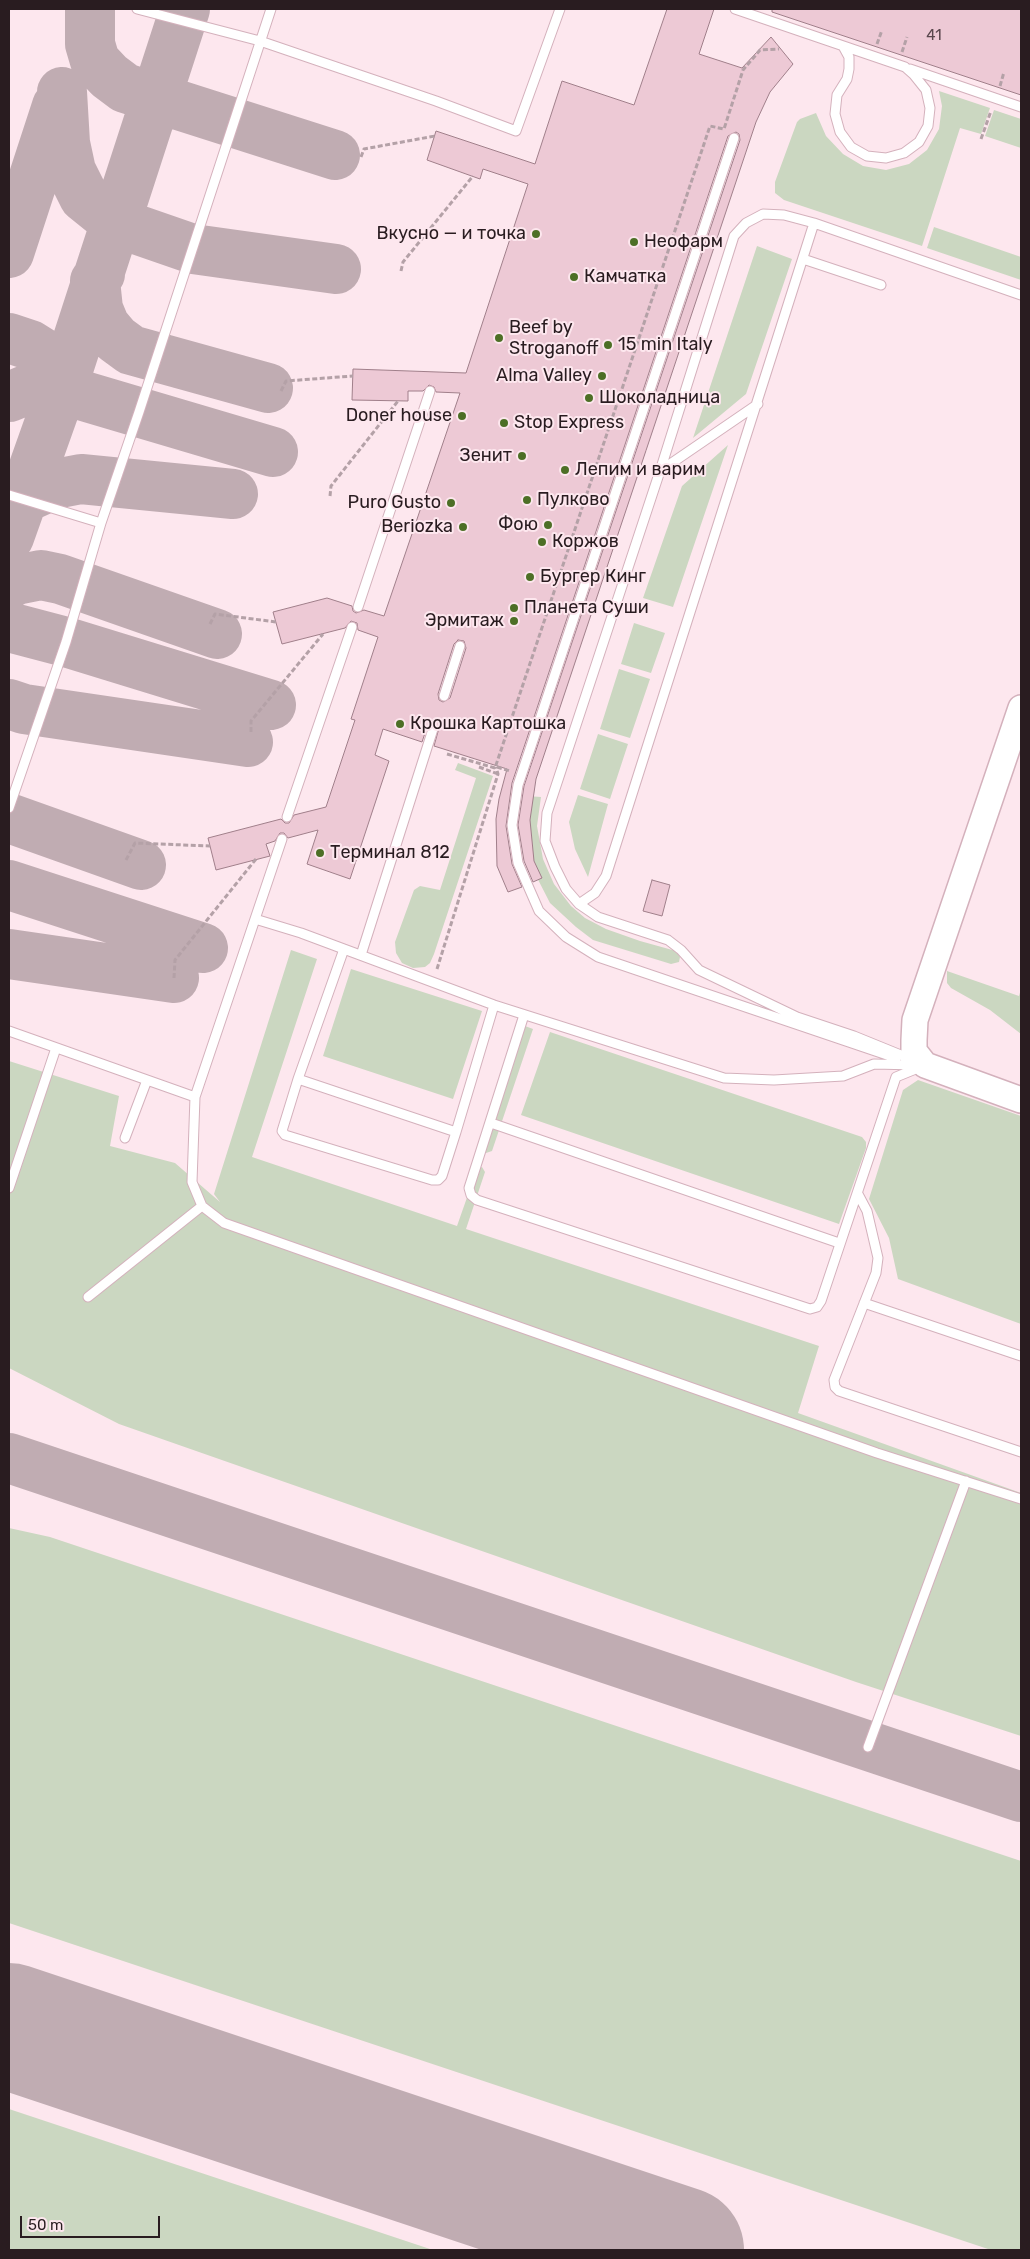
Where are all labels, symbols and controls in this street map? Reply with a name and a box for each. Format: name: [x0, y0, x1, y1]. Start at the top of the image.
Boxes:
house number: 41: [926, 27, 942, 45]
place label: Вкусно — и точка: [377, 223, 526, 245]
marker: Вкусно — и точка: [530, 228, 542, 240]
place label: Неофарм: [644, 231, 723, 253]
marker: Неофарм: [628, 236, 640, 248]
place label: Камчатка: [584, 266, 666, 288]
marker: Камчатка: [568, 271, 580, 283]
place label: Beef by Stroganoff: [509, 317, 598, 359]
marker: Beef by Stroganoff: [493, 332, 505, 344]
place label: 15 min Italy: [618, 334, 713, 356]
marker: 15 min Italy: [602, 339, 614, 351]
place label: Alma Valley: [496, 365, 592, 387]
marker: Alma Valley: [596, 370, 608, 382]
place label: Шоколадница: [599, 387, 720, 409]
marker: Шоколадница: [583, 392, 595, 404]
place label: Doner house: [346, 405, 452, 427]
marker: Doner house: [456, 410, 468, 422]
place label: Stop Express: [514, 412, 624, 434]
marker: Stop Express: [498, 417, 510, 429]
place label: Зенит: [460, 445, 512, 467]
marker: Зенит: [516, 450, 528, 462]
place label: Лепим и варим: [575, 459, 705, 481]
marker: Лепим и варим: [559, 464, 571, 476]
place label: Пулково: [537, 489, 610, 511]
place label: Puro Gusto: [348, 492, 441, 514]
marker: Пулково: [521, 494, 533, 506]
marker: Puro Gusto: [445, 497, 457, 509]
place label: Фою: [498, 514, 538, 536]
place label: Beriozka: [381, 516, 453, 538]
marker: Фою: [542, 519, 554, 531]
marker: Beriozka: [457, 521, 469, 533]
place label: Коржов: [552, 531, 619, 553]
marker: Коржов: [536, 536, 548, 548]
place label: Бургер Кинг: [540, 566, 646, 588]
marker: Бургер Кинг: [524, 571, 536, 583]
place label: Планета Суши: [524, 597, 649, 619]
marker: Планета Суши: [508, 602, 520, 614]
place label: Эрмитаж: [425, 610, 504, 632]
marker: Эрмитаж: [508, 615, 520, 627]
place label: Крошка Картошка: [410, 713, 566, 735]
marker: Крошка Картошка: [394, 718, 406, 730]
place label: Терминал 812: [330, 842, 450, 864]
marker: Терминал 812: [314, 847, 326, 859]
scale bar: [22, 2206, 162, 2238]
text: 50 m: [28, 2216, 63, 2234]

